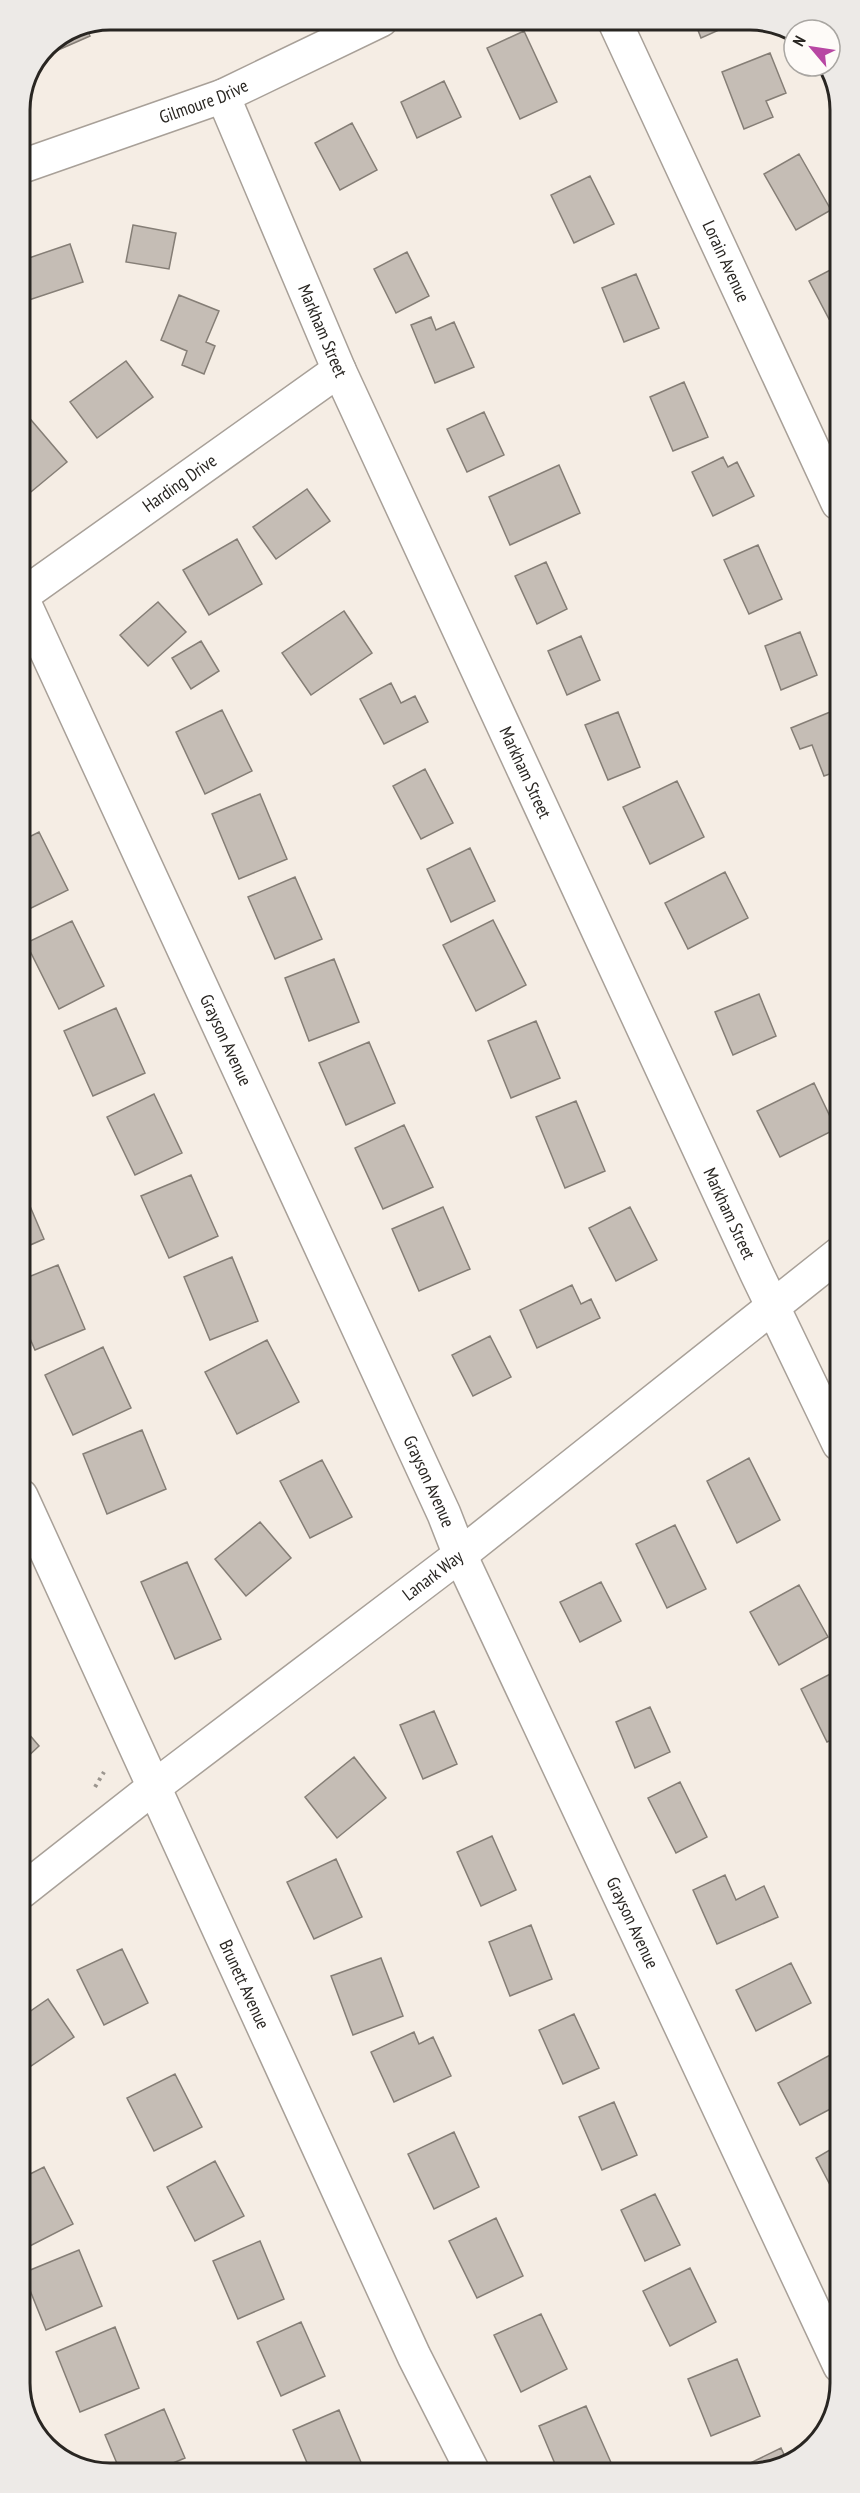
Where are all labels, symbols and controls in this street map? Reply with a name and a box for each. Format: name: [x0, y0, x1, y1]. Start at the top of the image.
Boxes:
north arrow: [782, 18, 842, 78]
text: N: [788, 32, 810, 49]
street label: Gilmoure Drive: [156, 74, 252, 128]
street label: Lorain Avenue: [698, 217, 755, 306]
street label: Markham Street: [293, 281, 353, 381]
street label: Harding Drive: [138, 449, 221, 517]
street label: Markham Street: [494, 723, 557, 822]
street label: Grayson Avenue: [195, 990, 257, 1089]
street label: Markham Street: [698, 1164, 761, 1263]
street label: Grayson Avenue: [398, 1432, 460, 1531]
street label: Lanark Way: [398, 1545, 468, 1605]
street label: Grayson Avenue: [602, 1873, 664, 1972]
street label: Brunett Avenue: [214, 1936, 275, 2032]

